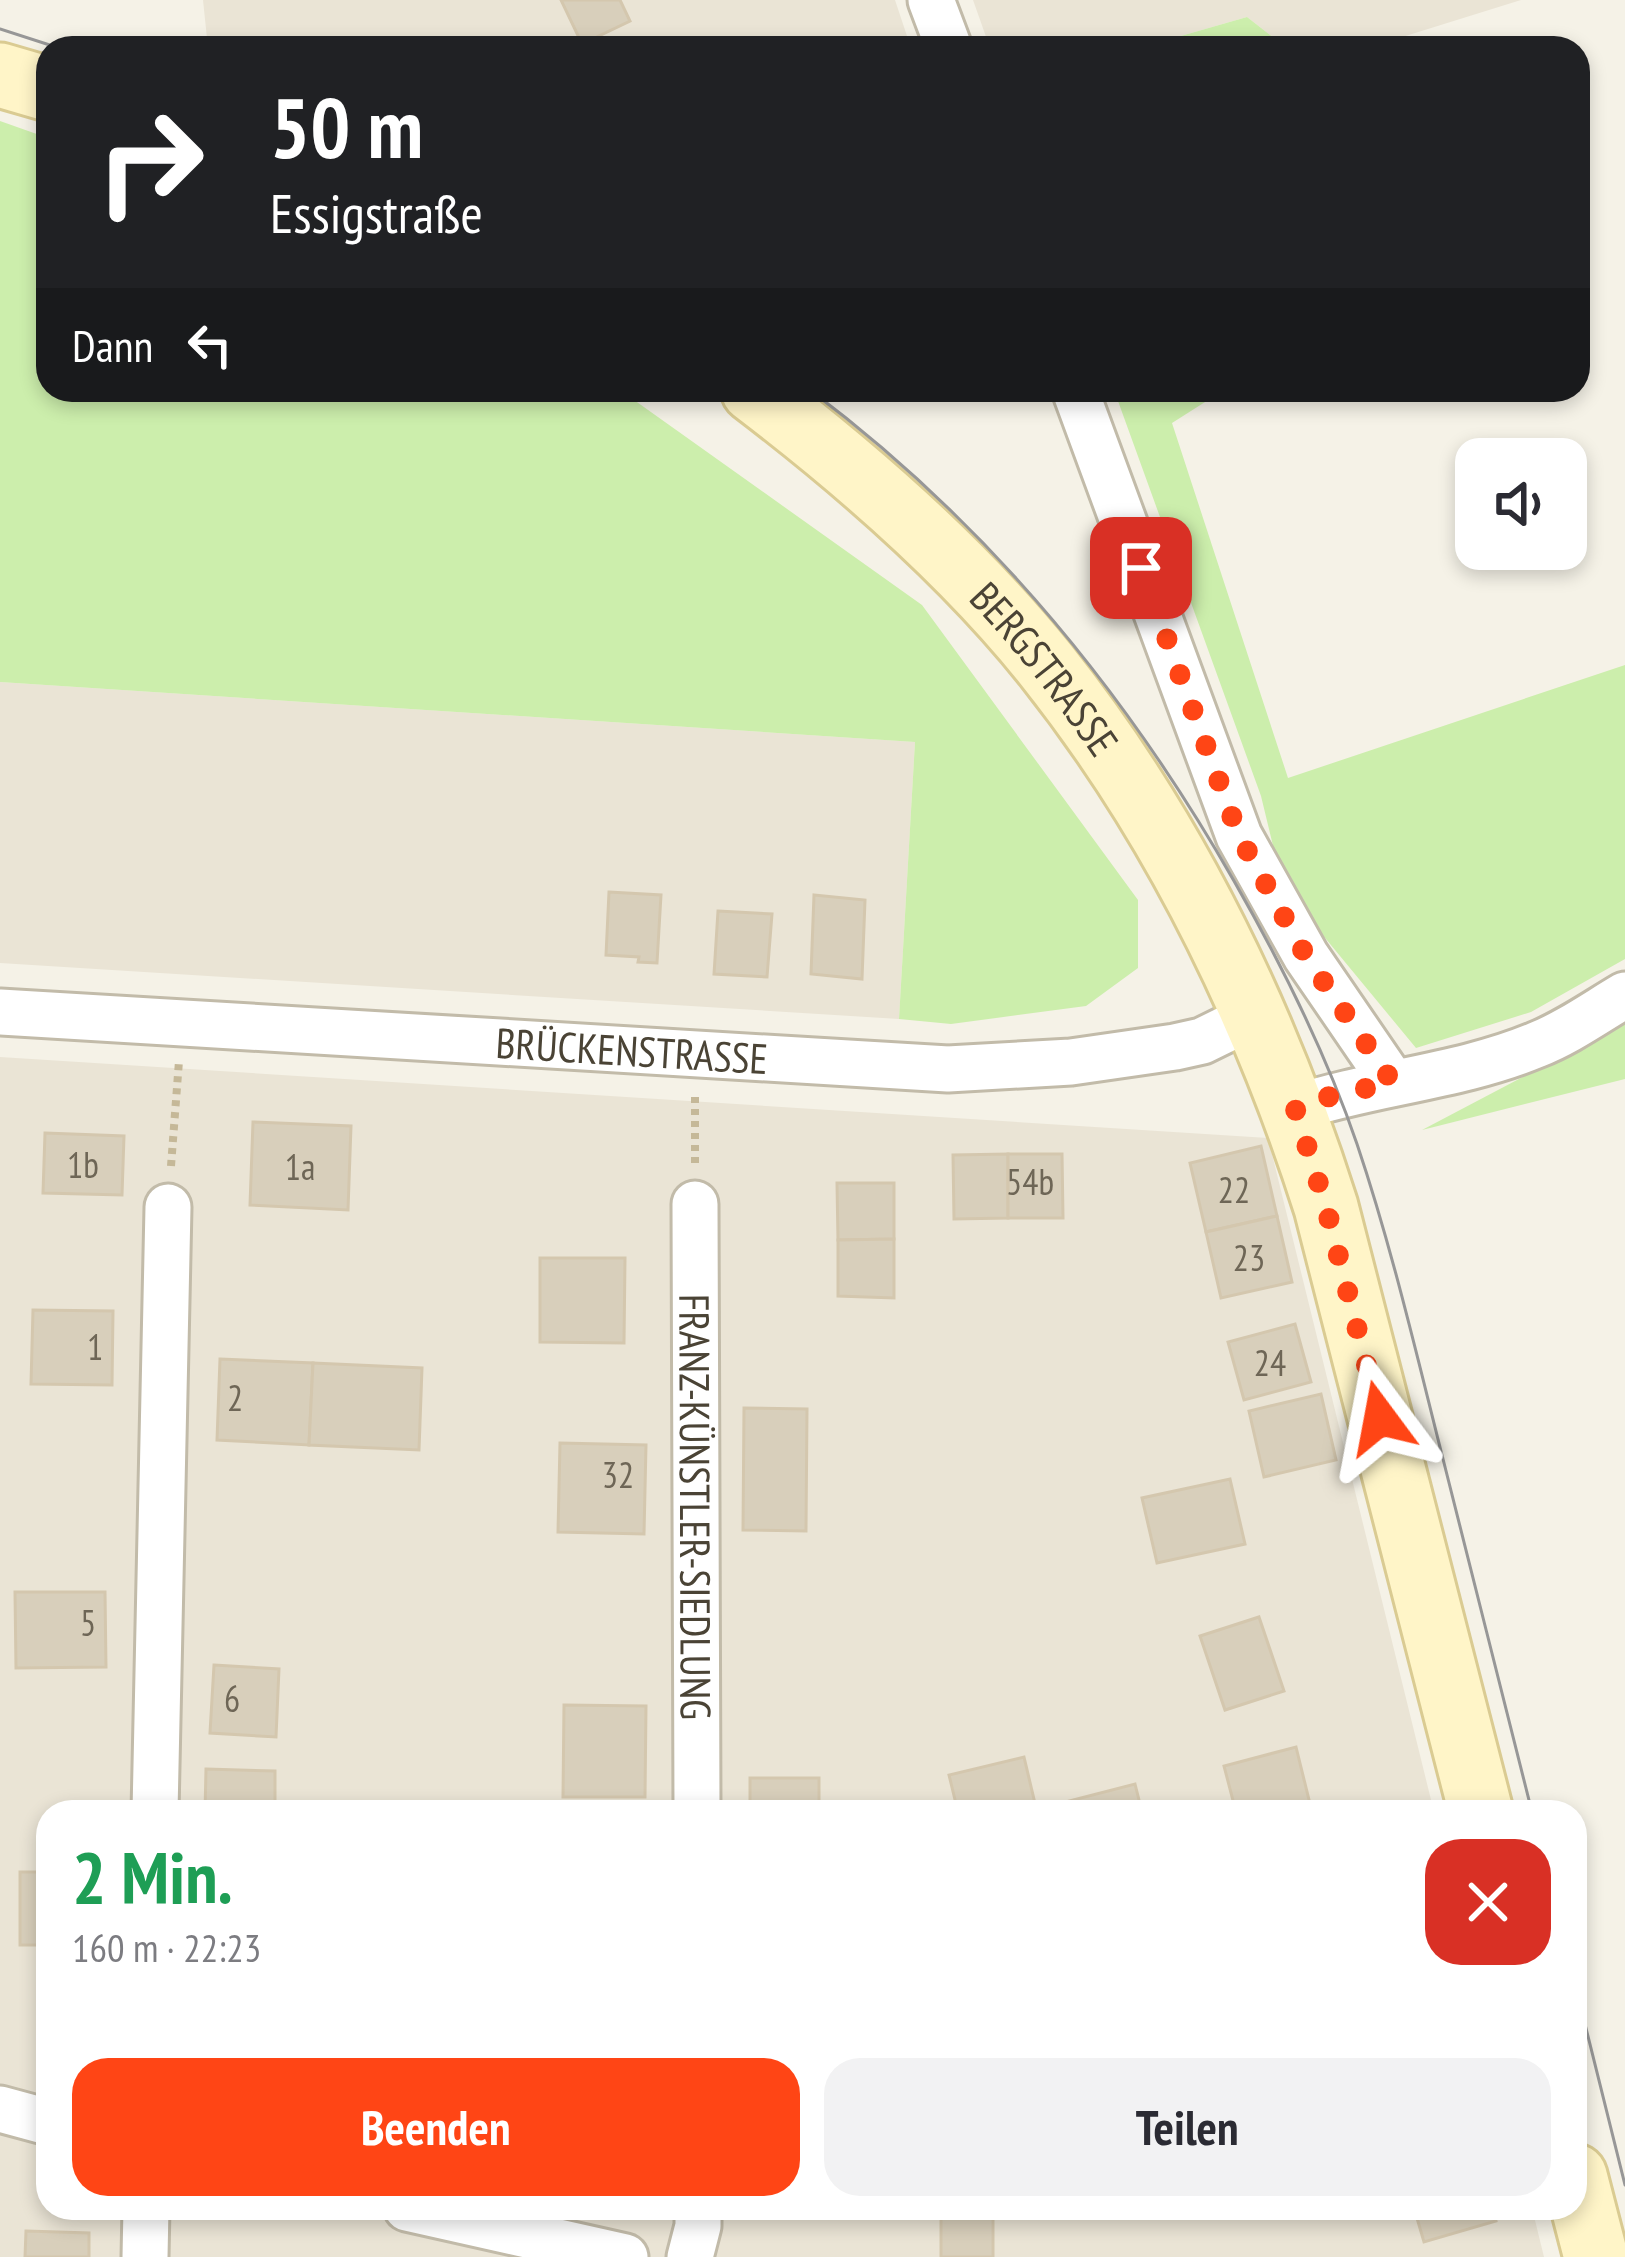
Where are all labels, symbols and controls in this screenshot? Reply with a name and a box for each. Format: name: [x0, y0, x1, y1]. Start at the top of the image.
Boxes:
text: 50 m: [270, 72, 423, 181]
icon: right: [72, 84, 228, 240]
text: Essigstraße: [270, 178, 483, 248]
icon: left: [177, 312, 243, 378]
text: Dann: [72, 316, 153, 374]
map controls: [1455, 438, 1587, 570]
button: sound: [1455, 438, 1587, 570]
pin: [1090, 517, 1192, 619]
icon: arrive: [1108, 535, 1174, 601]
street label: BERGSTRASSE: [959, 570, 1131, 766]
street label: BRÜCKENSTRASSE: [494, 1014, 769, 1086]
house number: 1b: [67, 1141, 99, 1188]
house number: 1a: [285, 1143, 315, 1190]
house number: 54b: [1006, 1158, 1054, 1205]
house number: 22: [1218, 1166, 1250, 1213]
house number: 23: [1233, 1234, 1265, 1281]
street label: FRANZ-KÜNSTLER-SIEDLUNG: [668, 1294, 724, 1720]
house number: 1: [87, 1323, 103, 1370]
house number: 24: [1254, 1339, 1286, 1386]
position arrow: [1317, 1355, 1443, 1481]
house number: 2: [227, 1374, 243, 1421]
house number: 32: [602, 1451, 634, 1498]
house number: 5: [80, 1599, 96, 1646]
house number: 6: [224, 1675, 240, 1722]
text: 2 Min.: [72, 1830, 233, 1923]
button: close: [1425, 1839, 1551, 1965]
text: 160 m · 22:23: [72, 1922, 261, 1973]
button: Beenden: [72, 2058, 800, 2196]
button: Teilen: [824, 2058, 1551, 2196]

